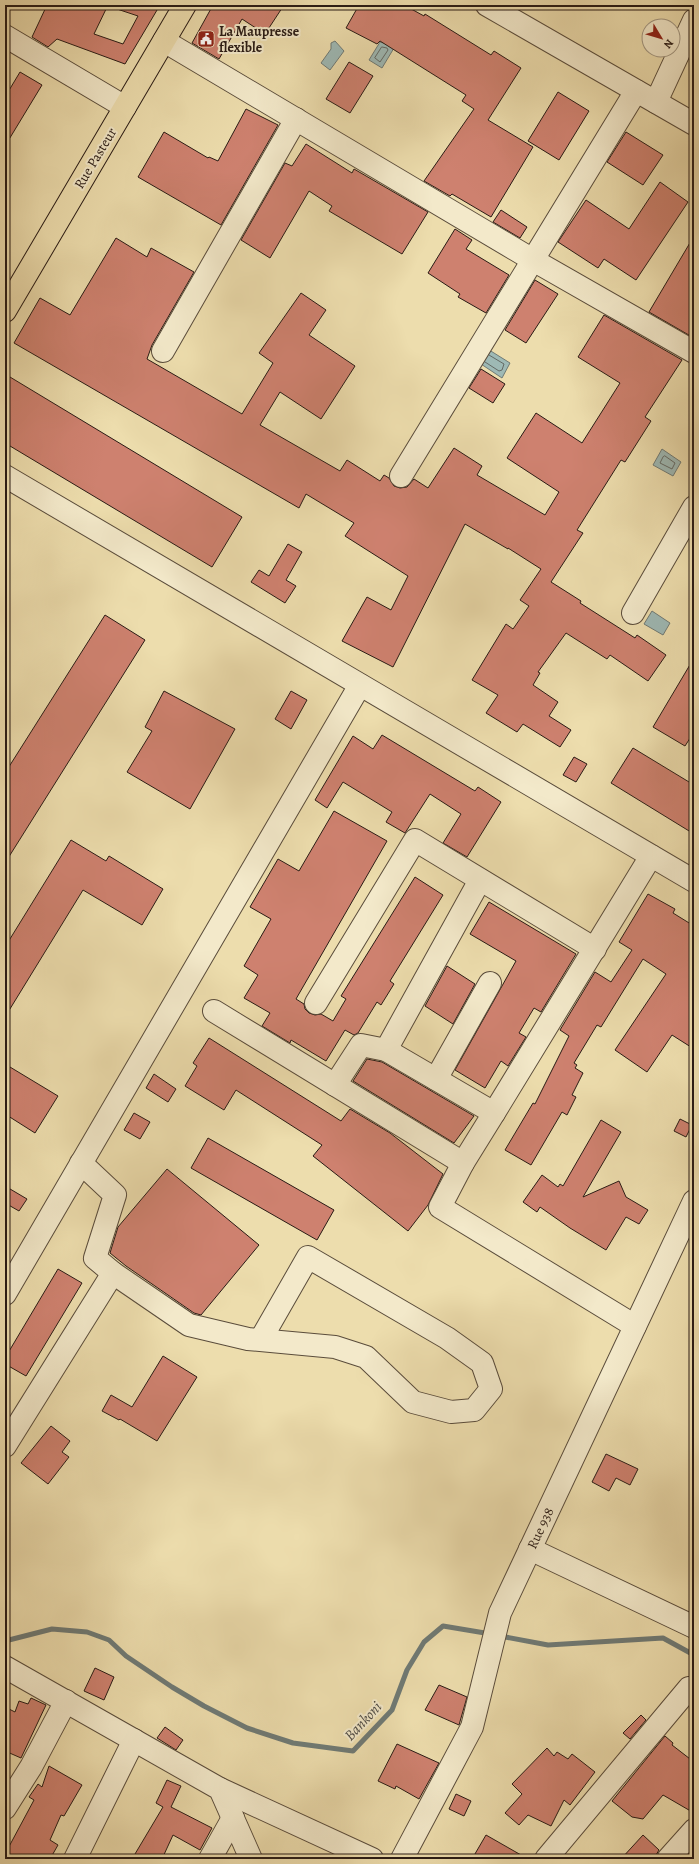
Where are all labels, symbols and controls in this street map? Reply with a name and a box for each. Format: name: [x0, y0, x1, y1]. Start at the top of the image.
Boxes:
north arrow: [641, 18, 681, 58]
place label: La Maupresse flexible: [219, 22, 300, 57]
public building icon: La Maupresse flexible: [196, 29, 216, 49]
text: N: [660, 36, 677, 52]
street label: Rue Pasteur: [70, 124, 121, 192]
street label: Rue 938: [523, 1504, 558, 1552]
water label: Bankoni: [340, 1697, 386, 1745]

